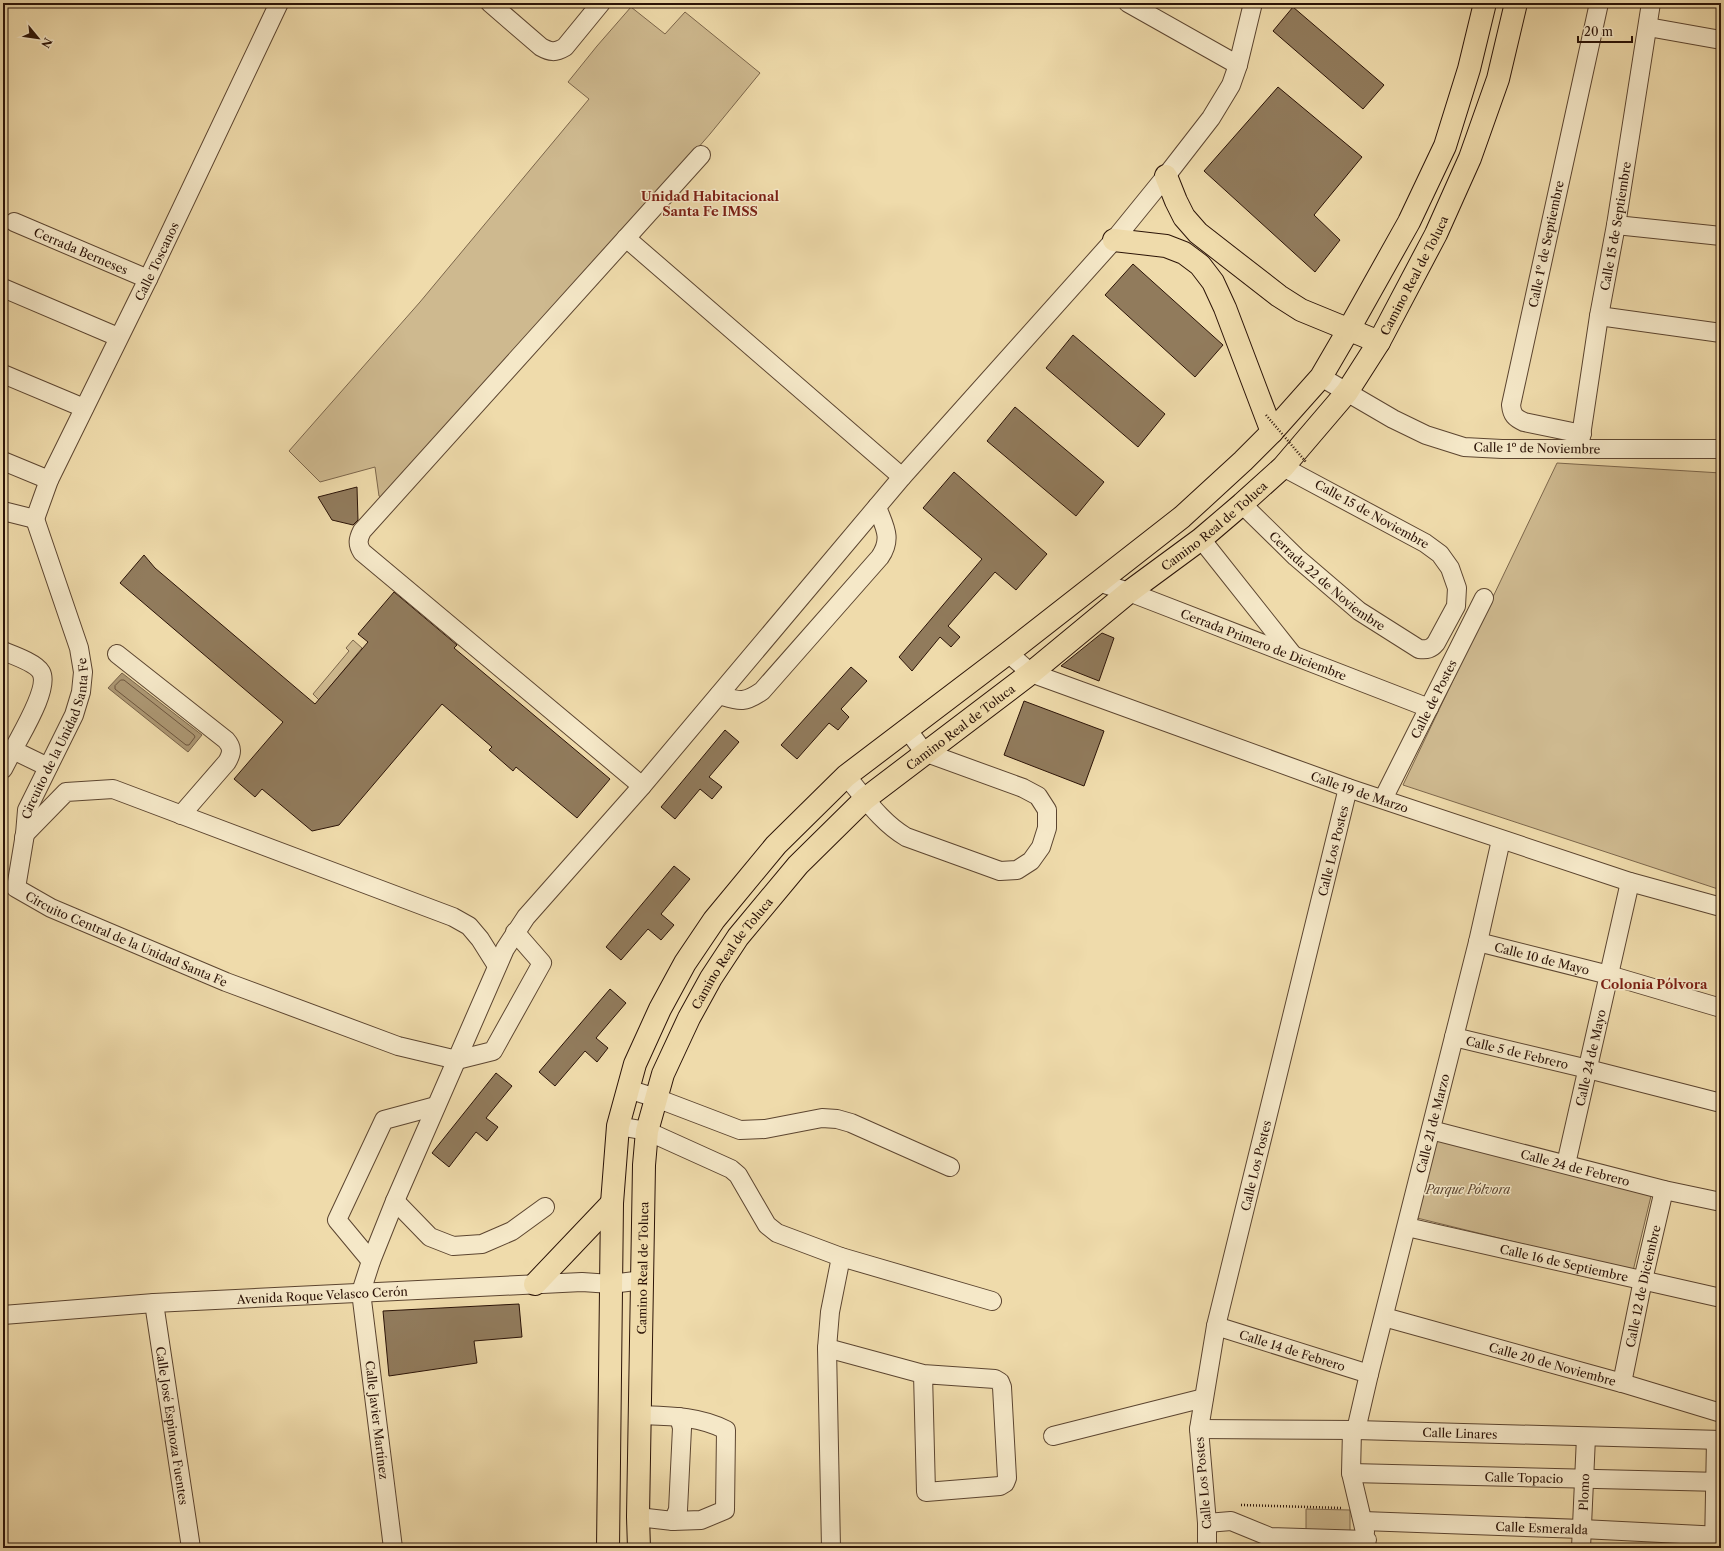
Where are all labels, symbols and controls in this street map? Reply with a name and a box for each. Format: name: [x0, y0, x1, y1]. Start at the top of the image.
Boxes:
north arrow: [18, 18, 58, 58]
scale bar: [1578, 18, 1632, 44]
text: 20 m: [1584, 24, 1613, 39]
text: N: [38, 35, 55, 51]
street label: Calle 15 de Septiembre: [1596, 160, 1633, 292]
street label: Calle 1º de Septiembre: [1525, 179, 1567, 309]
district label: Unidad Habitacional Santa Fe IMSS: [641, 188, 779, 219]
street label: Camino Real de Toluca: [1377, 212, 1451, 338]
street label: Calle Toscanos: [131, 220, 181, 303]
street label: Cerrada Berneses: [32, 224, 130, 277]
street label: Calle 1º de Noviembre: [1473, 439, 1601, 457]
street label: Calle 15 de Noviembre: [1312, 476, 1432, 552]
street label: Camino Real de Toluca: [1158, 477, 1270, 574]
street label: Cerrada 22 de Noviembre: [1266, 528, 1388, 633]
street label: Cerrada Primero de Diciembre: [1179, 605, 1349, 683]
street label: Circuito de la Unidad Santa Fe: [19, 656, 90, 819]
street label: Calle de Postes: [1407, 657, 1459, 741]
street label: Camino Real de Toluca: [903, 680, 1018, 773]
street label: Calle 19 de Marzo: [1309, 768, 1411, 815]
street label: Calle Los Postes: [1314, 804, 1351, 898]
street label: Circuito Central de la Unidad Santa Fe: [23, 888, 230, 989]
street label: Camino Real de Toluca: [688, 894, 776, 1012]
street label: Calle 10 de Mayo: [1493, 939, 1591, 977]
district label: Colonia Pólvora: [1601, 976, 1708, 992]
street label: Calle 24 de Mayo: [1572, 1008, 1608, 1108]
street label: Calle 5 de Febrero: [1464, 1033, 1570, 1072]
street label: Calle 21 de Marzo: [1412, 1072, 1452, 1175]
street label: Calle Los Postes: [1237, 1119, 1274, 1212]
street label: Calle 24 de Febrero: [1519, 1146, 1631, 1188]
park label: Parque Pólvora: [1425, 1182, 1510, 1197]
street label: Camino Real de Toluca: [634, 1201, 651, 1335]
street label: Calle 12 de Diciembre: [1622, 1223, 1663, 1349]
street label: Calle 16 de Septiembre: [1498, 1241, 1630, 1284]
street label: Avenida Roque Velasco Cerón: [235, 1283, 409, 1306]
street label: Calle 14 de Febrero: [1237, 1326, 1347, 1374]
street label: Calle 20 de Noviembre: [1487, 1339, 1618, 1389]
street label: Calle José Espinoza Fuentes: [153, 1345, 192, 1506]
street label: Calle Javier Martínez: [362, 1360, 392, 1480]
street label: Calle Linares: [1422, 1424, 1498, 1441]
street label: Calle Los Postes: [1191, 1436, 1215, 1530]
street label: Calle Topacio: [1484, 1469, 1563, 1486]
street label: Plomo: [1575, 1473, 1592, 1511]
street label: Calle Esmeralda: [1495, 1518, 1589, 1537]

